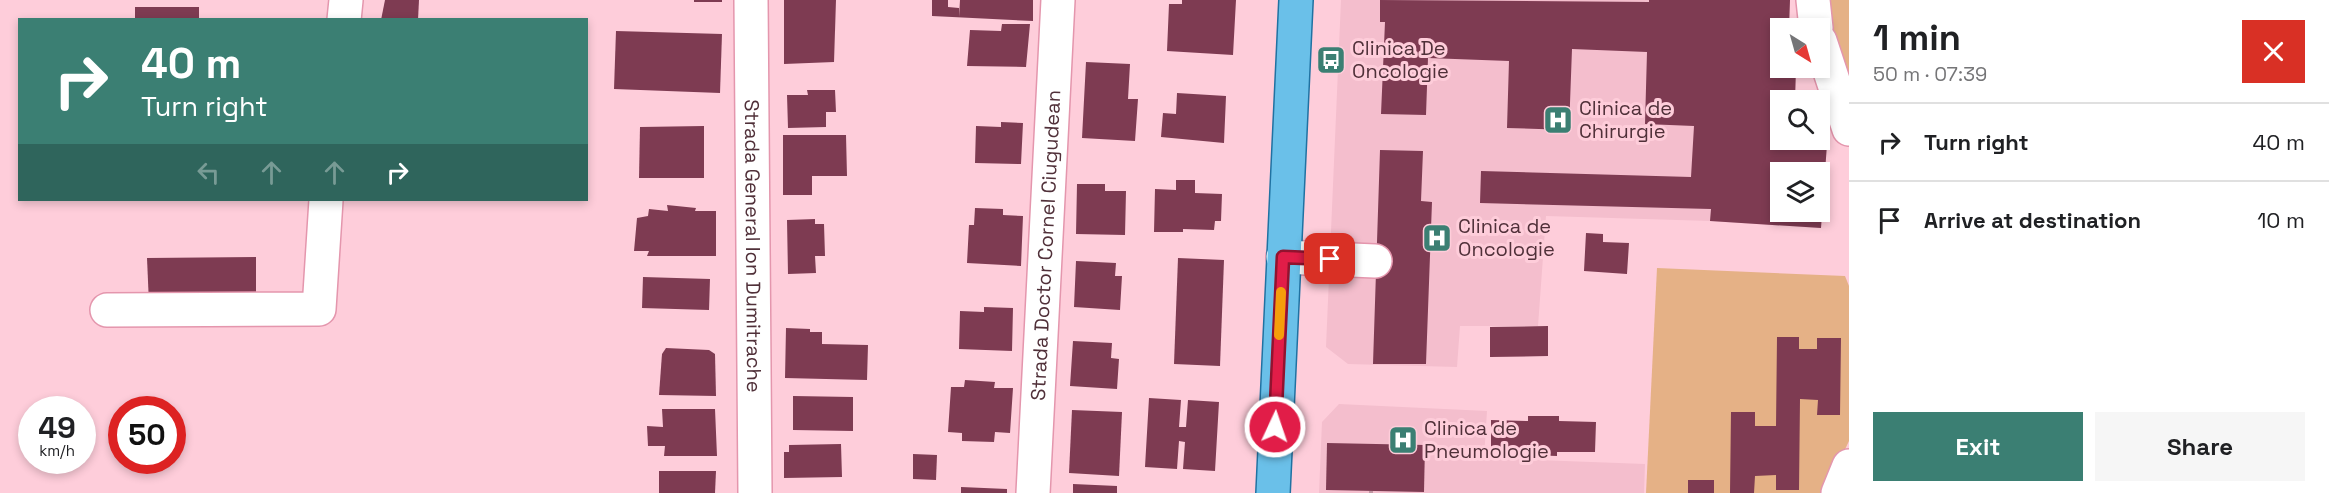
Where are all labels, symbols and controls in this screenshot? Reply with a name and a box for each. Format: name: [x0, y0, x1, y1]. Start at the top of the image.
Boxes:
text: 1 min: [1873, 15, 1961, 61]
north arrow: [1770, 18, 1830, 78]
map controls: [1770, 18, 1830, 222]
button: close: [2242, 20, 2305, 83]
place label: Clinica De Oncologie: [1352, 35, 1449, 84]
text: 40 m: [141, 37, 241, 90]
icon: right: [42, 42, 120, 120]
bus stop icon: Clinica De Oncologie: [1315, 44, 1347, 76]
text: 50 m · 07:39: [1873, 61, 1987, 87]
text: Turn right: [141, 89, 268, 124]
street label: Strada Doctor Cornel Ciugudean: [1025, 89, 1066, 401]
button: search: [1770, 90, 1830, 150]
place label: Clinica de Chirurgie: [1579, 95, 1672, 144]
street label: Strada General Ion Dumitrache: [739, 99, 767, 393]
hospital icon: Clinica de Chirurgie: [1542, 104, 1574, 136]
icon: right: [1873, 126, 1906, 159]
text: Turn right: [1924, 128, 2029, 156]
text: 40 m: [2253, 128, 2305, 156]
icon: left: [192, 156, 225, 189]
icon: ahead: [255, 156, 288, 189]
icon: ahead: [318, 156, 351, 189]
icon: right: [381, 156, 414, 189]
button: layers: [1770, 162, 1830, 222]
icon: arrive: [1873, 204, 1906, 237]
text: Arrive at destination: [1924, 206, 2141, 234]
text: 10 m: [2257, 206, 2305, 234]
place label: Clinica de Oncologie: [1458, 213, 1555, 262]
hospital icon: Clinica de Oncologie: [1421, 222, 1453, 254]
pin: [1304, 233, 1355, 284]
icon: arrive: [1313, 242, 1346, 275]
position arrow: [1243, 395, 1307, 459]
speed limit sign: 50: [108, 396, 186, 474]
text: 49: [38, 408, 76, 447]
button: Exit: [1873, 412, 2083, 481]
button: Share: [2095, 412, 2305, 481]
place label: Clinica de Pneumologie: [1424, 415, 1549, 464]
hospital icon: Clinica de Pneumologie: [1387, 424, 1419, 456]
text: km/h: [39, 441, 75, 460]

